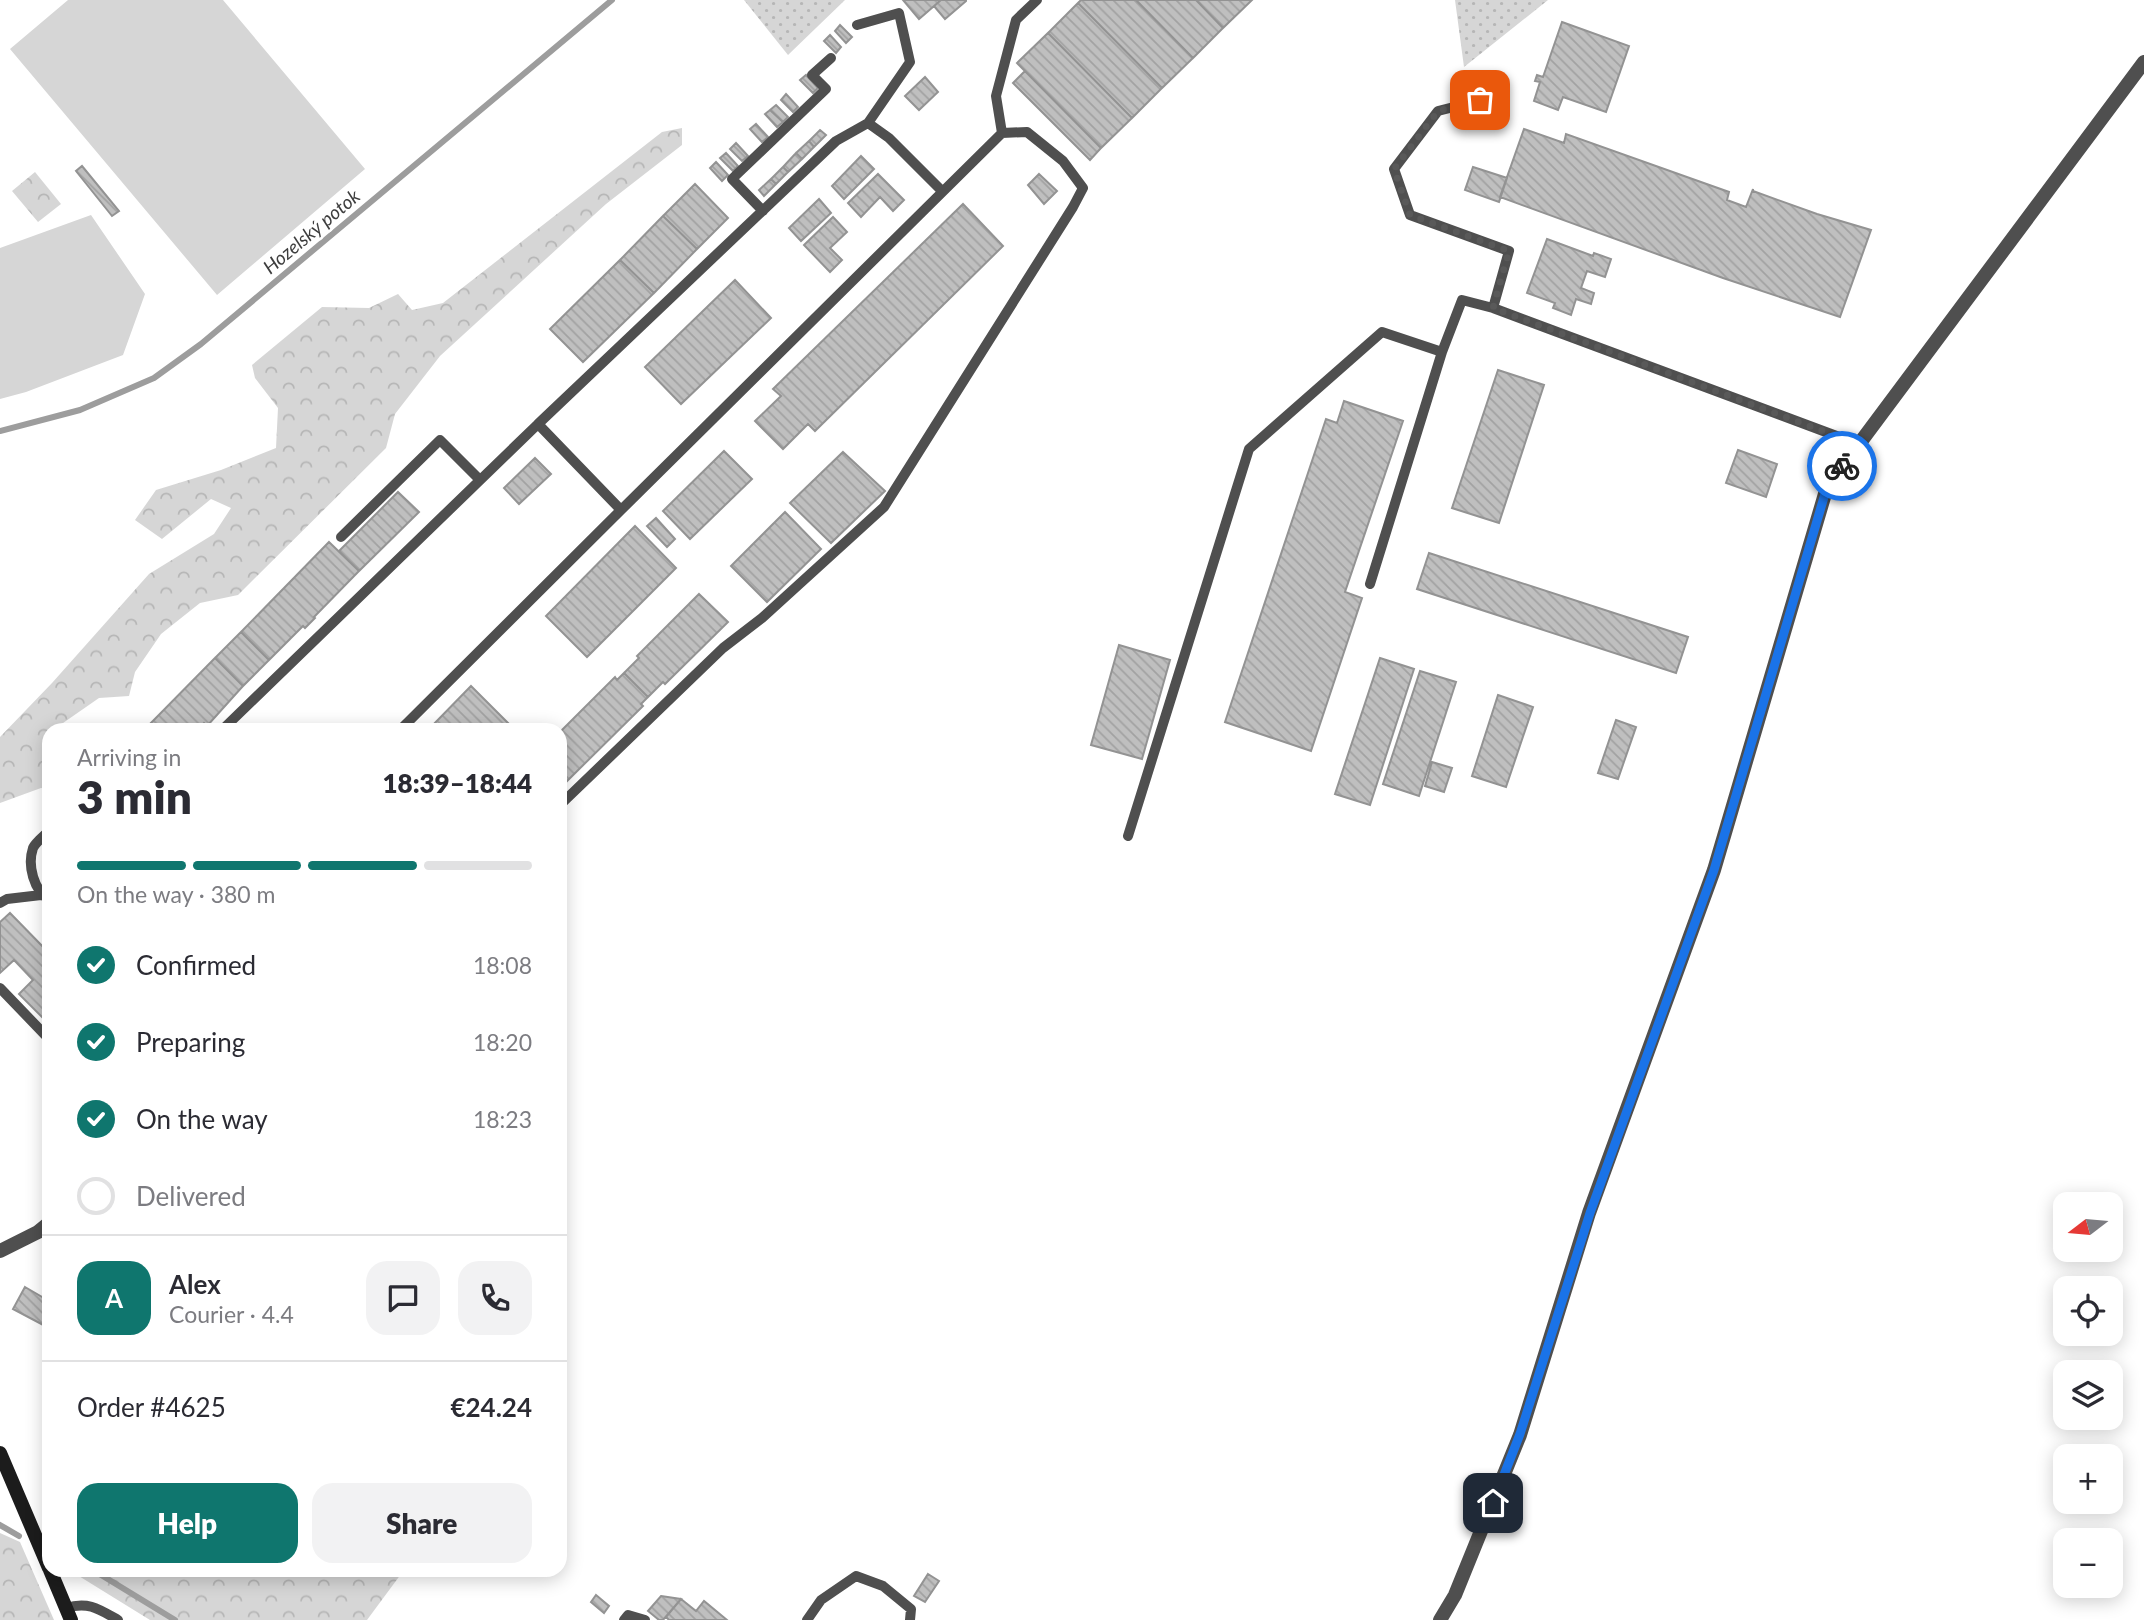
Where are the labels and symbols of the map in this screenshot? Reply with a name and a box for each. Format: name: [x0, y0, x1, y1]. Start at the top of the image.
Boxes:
pin: [1450, 70, 1510, 130]
water label: Hozelský potok: [258, 183, 365, 278]
courier: [1807, 431, 1877, 501]
north arrow: [2053, 1192, 2123, 1262]
pin: [1463, 1473, 1523, 1533]

